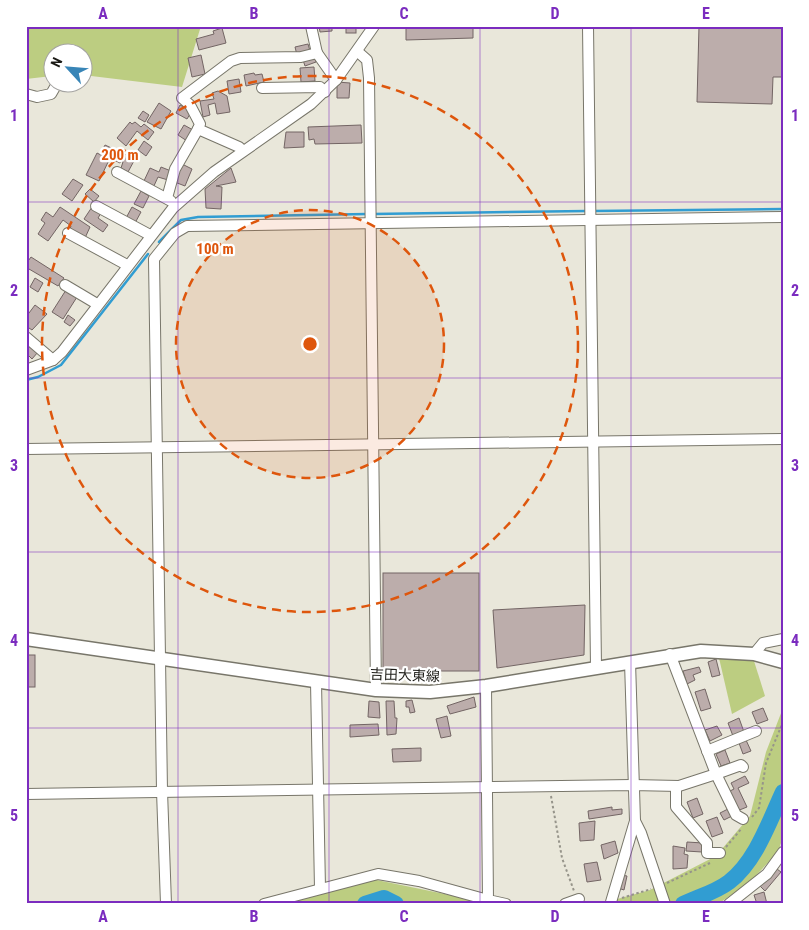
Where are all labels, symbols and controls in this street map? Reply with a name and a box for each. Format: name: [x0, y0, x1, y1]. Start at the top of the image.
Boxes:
text: A: [98, 4, 108, 23]
text: B: [250, 4, 259, 23]
text: C: [399, 4, 409, 23]
text: D: [550, 4, 560, 23]
text: E: [702, 4, 710, 23]
north arrow: [42, 42, 92, 92]
text: N: [47, 55, 65, 70]
text: 1: [10, 106, 18, 125]
text: 1: [791, 106, 799, 125]
text: 200 m: [101, 146, 139, 164]
text: 100 m: [196, 240, 234, 258]
text: 2: [10, 281, 18, 300]
text: 2: [791, 281, 799, 300]
centre of rings: [301, 335, 319, 353]
text: 3: [10, 456, 18, 475]
text: 3: [791, 456, 799, 475]
text: 4: [10, 631, 18, 650]
text: 4: [791, 631, 799, 650]
street label: 吉田大東線: [370, 666, 440, 684]
text: 5: [10, 806, 18, 825]
text: 5: [791, 806, 799, 825]
text: A: [98, 907, 108, 926]
text: B: [250, 907, 259, 926]
text: C: [399, 907, 409, 926]
text: D: [550, 907, 560, 926]
text: E: [702, 907, 710, 926]

